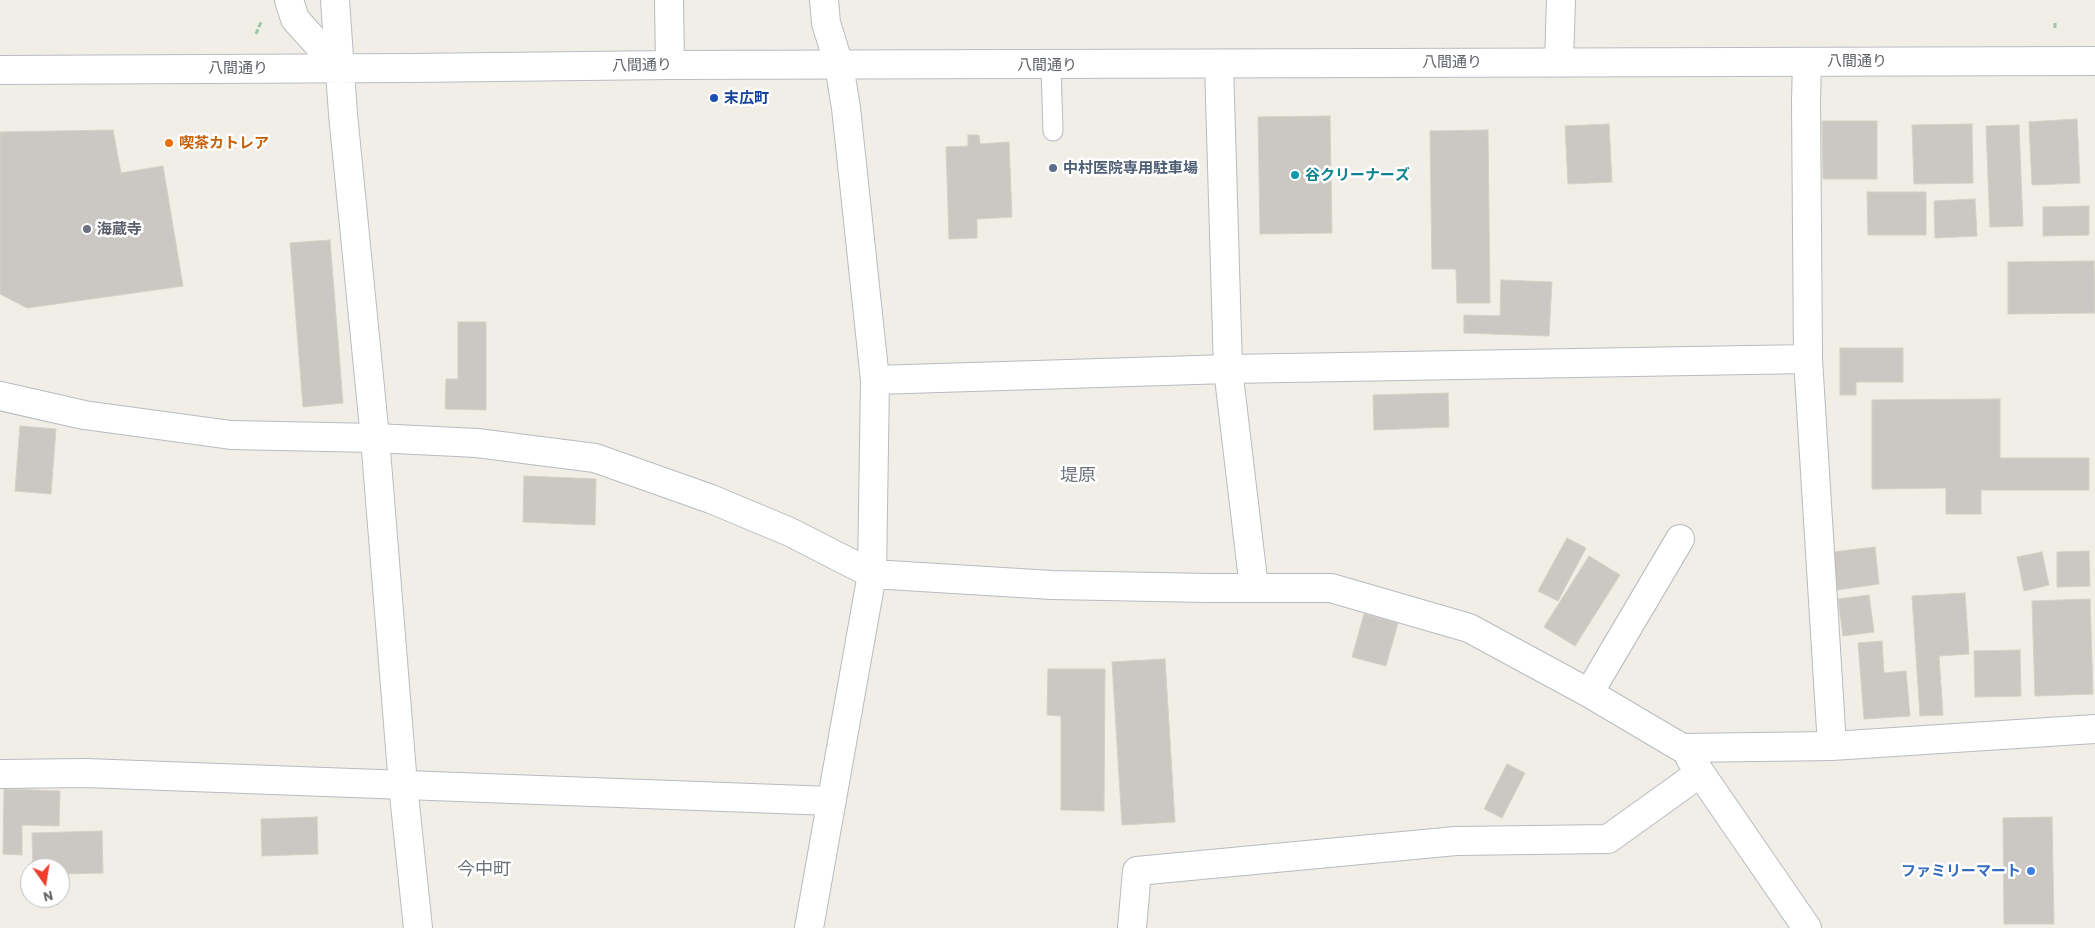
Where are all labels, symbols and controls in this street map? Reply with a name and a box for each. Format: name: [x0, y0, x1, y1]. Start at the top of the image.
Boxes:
street label: 八間通り: [1827, 52, 1887, 70]
street label: 八間通り: [1422, 53, 1482, 71]
street label: 八間通り: [612, 55, 672, 75]
street label: 八間通り: [1017, 56, 1077, 74]
street label: 八間通り: [208, 59, 268, 77]
place label: 末広町: [724, 89, 769, 107]
marker: 末広町: [708, 92, 720, 104]
place label: 喫茶カトレア: [179, 134, 269, 152]
marker: 喫茶カトレア: [163, 137, 175, 149]
place label: 中村医院専用駐車場: [1063, 159, 1198, 177]
marker: 中村医院専用駐車場: [1047, 162, 1059, 174]
place label: 谷クリーナーズ: [1305, 166, 1410, 184]
marker: 谷クリーナーズ: [1289, 169, 1301, 181]
place label: 海蔵寺: [97, 220, 142, 238]
marker: 海蔵寺: [81, 223, 93, 235]
district label: 堤原: [1060, 464, 1096, 486]
north arrow: [20, 858, 70, 908]
district label: 今中町: [457, 858, 511, 880]
place label: ファミリーマート: [1901, 862, 2021, 880]
marker: ファミリーマート: [2025, 865, 2037, 877]
text: N: [42, 888, 55, 906]

